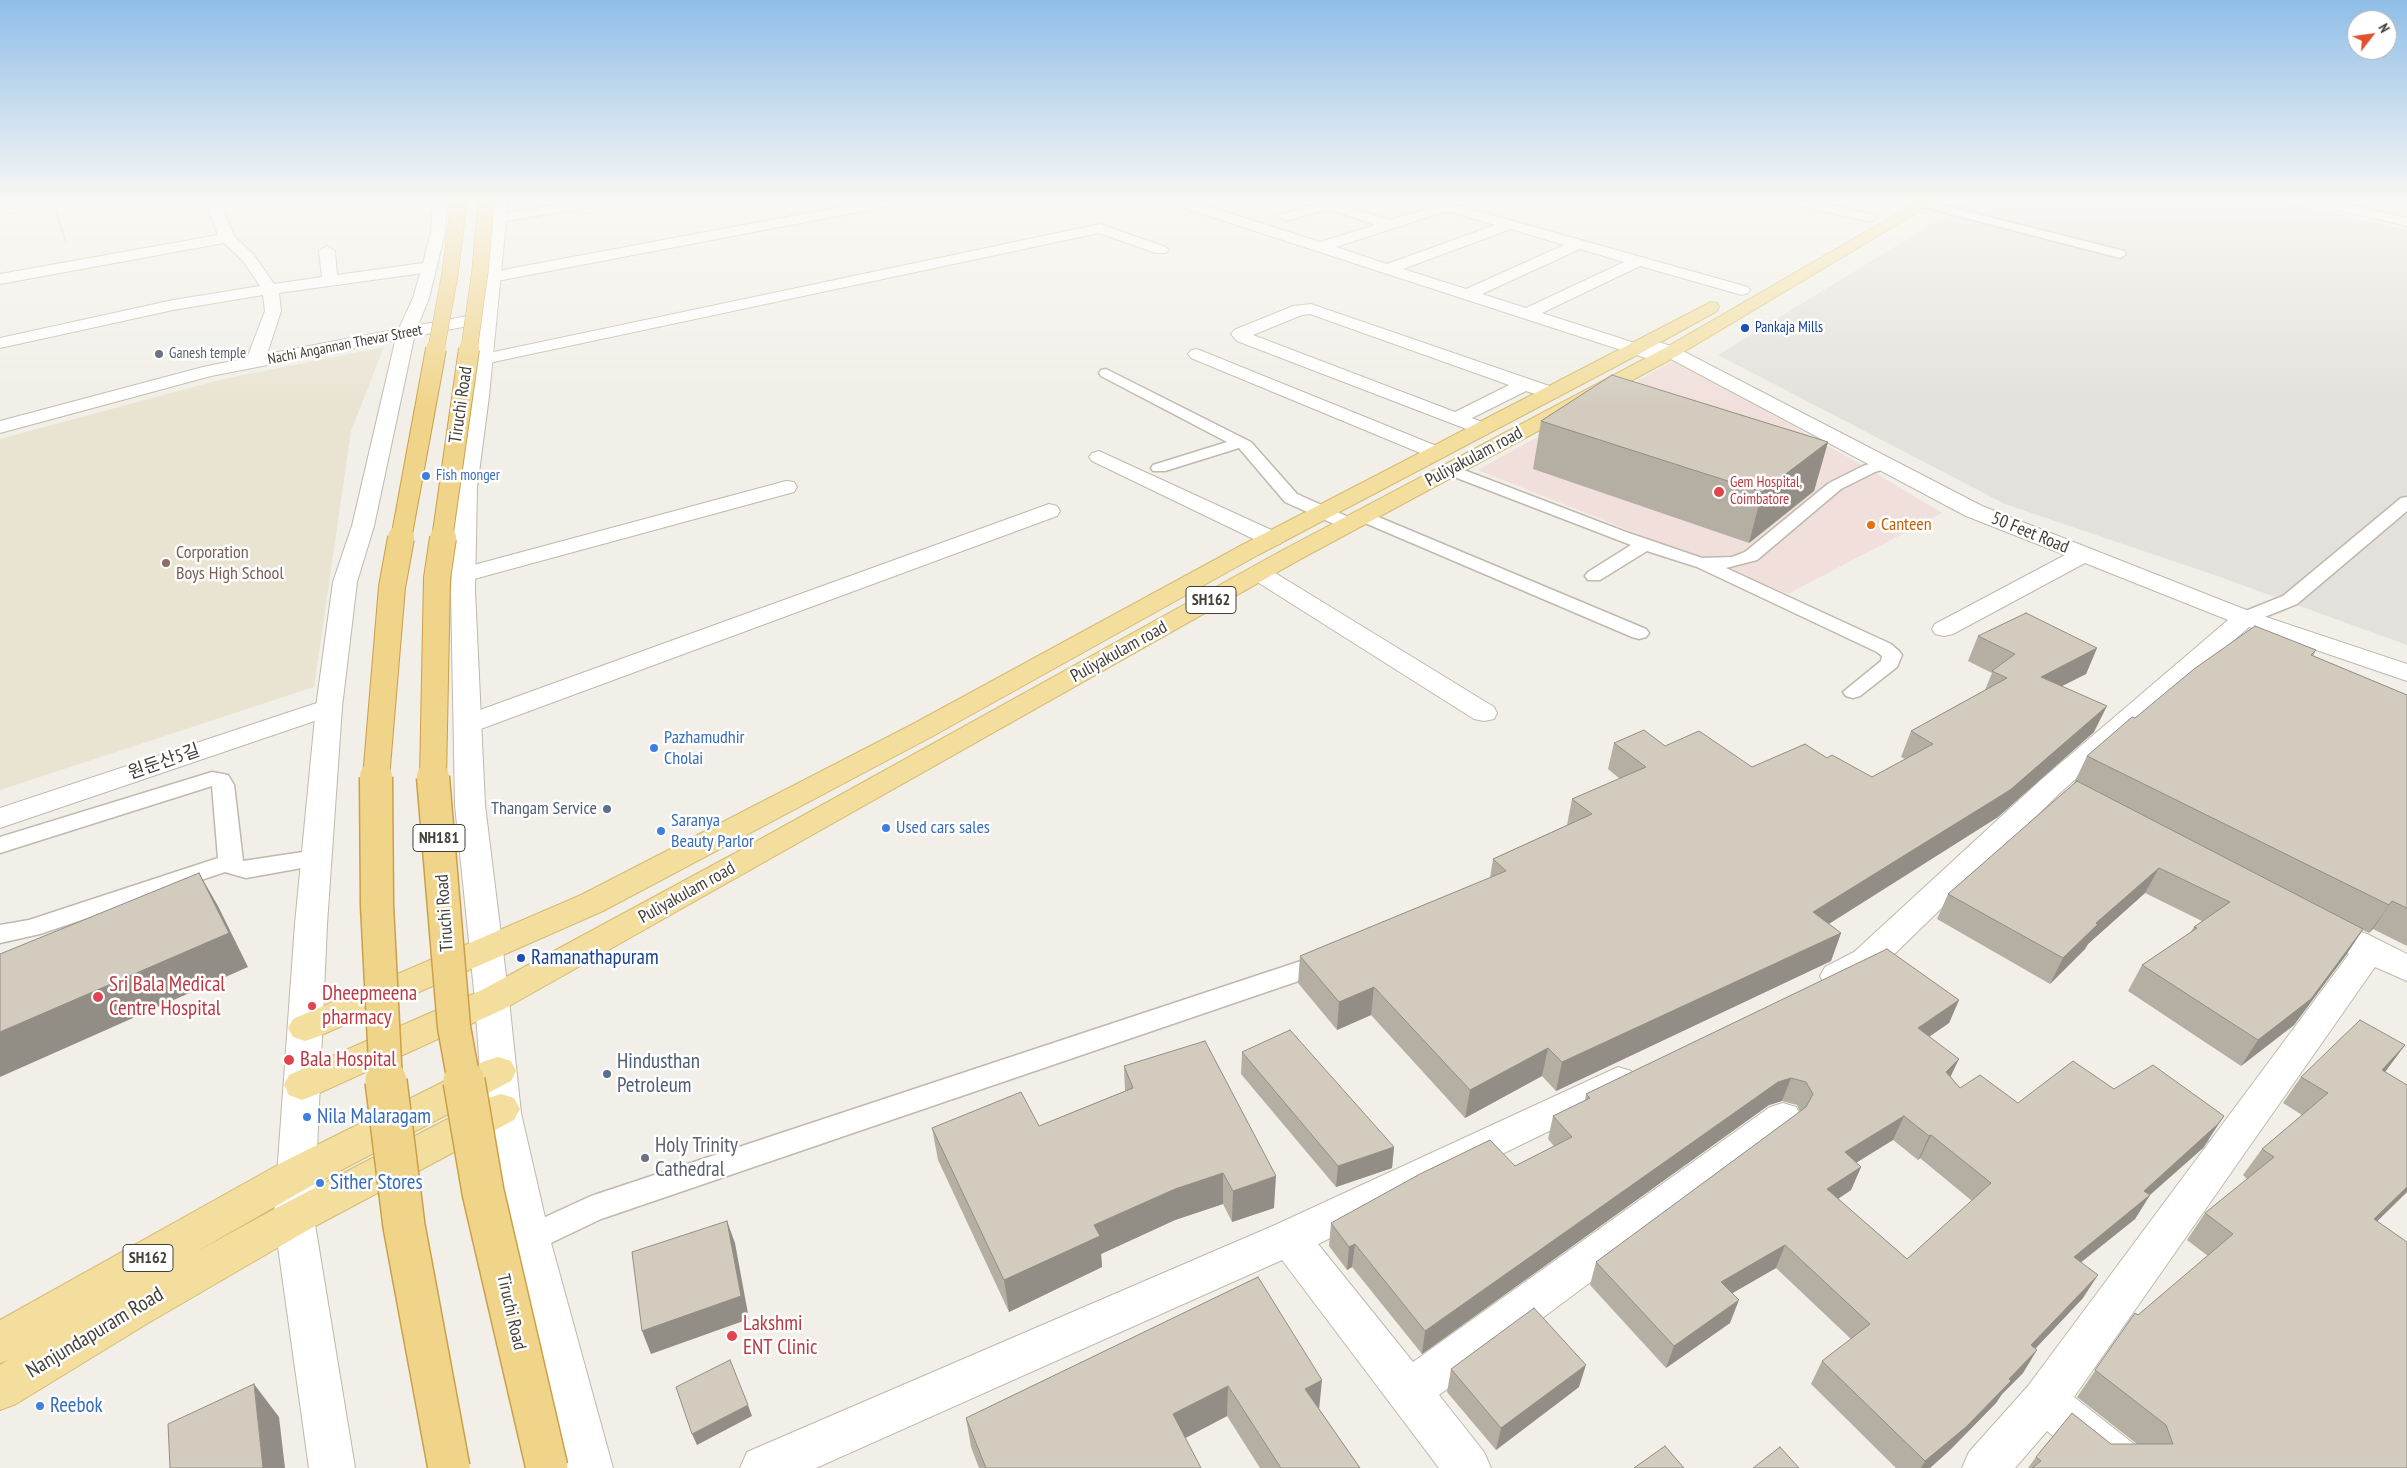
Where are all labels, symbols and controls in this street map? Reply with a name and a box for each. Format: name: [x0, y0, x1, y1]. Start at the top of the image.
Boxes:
north arrow: [2347, 10, 2397, 60]
text: N: [2374, 20, 2394, 36]
place label: Pankaja Mills: [1755, 319, 1823, 337]
street label: Nachi Angannan Thevar Street: [266, 321, 424, 369]
marker: Pankaja Mills: [1739, 322, 1751, 334]
place label: Ganesh temple: [169, 345, 246, 363]
marker: Ganesh temple: [153, 348, 165, 360]
street label: Tiruchi Road: [445, 365, 477, 445]
street label: Puliyakulam road: [1422, 422, 1526, 492]
place label: Fish monger: [436, 467, 500, 485]
marker: Fish monger: [420, 470, 432, 482]
place label: Gem Hospital, Coimbatore: [1730, 474, 1802, 509]
marker: Gem Hospital, Coimbatore: [1712, 485, 1726, 499]
street label: 50 Feet Road: [1988, 508, 2072, 558]
place label: Canteen: [1881, 514, 1932, 536]
marker: Canteen: [1865, 519, 1877, 531]
place label: Corporation Boys High School: [176, 542, 284, 584]
marker: Corporation Boys High School: [160, 557, 172, 569]
road number: SH162: [1186, 586, 1236, 614]
street label: Puliyakulam road: [1067, 617, 1171, 687]
place label: Pazhamudhir Cholai: [664, 727, 745, 770]
street label: 원둔산5길: [125, 740, 203, 784]
marker: Pazhamudhir Cholai: [648, 742, 660, 754]
place label: Thangam Service: [491, 798, 597, 820]
marker: Thangam Service: [601, 803, 613, 815]
place label: Saranya Beauty Parlor: [671, 810, 754, 852]
place label: Used cars sales: [896, 817, 990, 839]
marker: Used cars sales: [880, 822, 892, 834]
road number: NH181: [413, 824, 465, 851]
marker: Saranya Beauty Parlor: [655, 825, 667, 837]
street label: Puliyakulam road: [635, 858, 739, 928]
street label: Tiruchi Road: [432, 874, 458, 952]
place label: Ramanathapuram: [531, 945, 659, 971]
marker: Ramanathapuram: [515, 952, 527, 964]
place label: Sri Bala Medical Centre Hospital: [109, 972, 225, 1022]
place label: Dheepmeena pharmacy: [322, 981, 417, 1031]
marker: Sri Bala Medical Centre Hospital: [91, 990, 105, 1004]
marker: Dheepmeena pharmacy: [306, 1000, 318, 1012]
place label: Bala Hospital: [300, 1047, 396, 1073]
place label: Hindusthan Petroleum: [617, 1049, 700, 1099]
marker: Bala Hospital: [282, 1053, 296, 1067]
marker: Hindusthan Petroleum: [601, 1068, 613, 1080]
place label: Nila Malaragam: [317, 1104, 431, 1130]
marker: Nila Malaragam: [301, 1111, 313, 1123]
place label: Holy Trinity Cathedral: [655, 1133, 738, 1183]
marker: Holy Trinity Cathedral: [639, 1152, 651, 1164]
place label: Sither Stores: [330, 1170, 423, 1196]
marker: Sither Stores: [314, 1177, 326, 1189]
road number: SH162: [123, 1244, 173, 1272]
street label: Tiruchi Road: [492, 1272, 530, 1352]
street label: Nanjundapuram Road: [22, 1282, 168, 1384]
place label: Lakshmi ENT Clinic: [743, 1311, 817, 1361]
marker: Lakshmi ENT Clinic: [725, 1329, 739, 1343]
place label: Reebok: [50, 1393, 103, 1419]
marker: Reebok: [34, 1400, 46, 1412]

